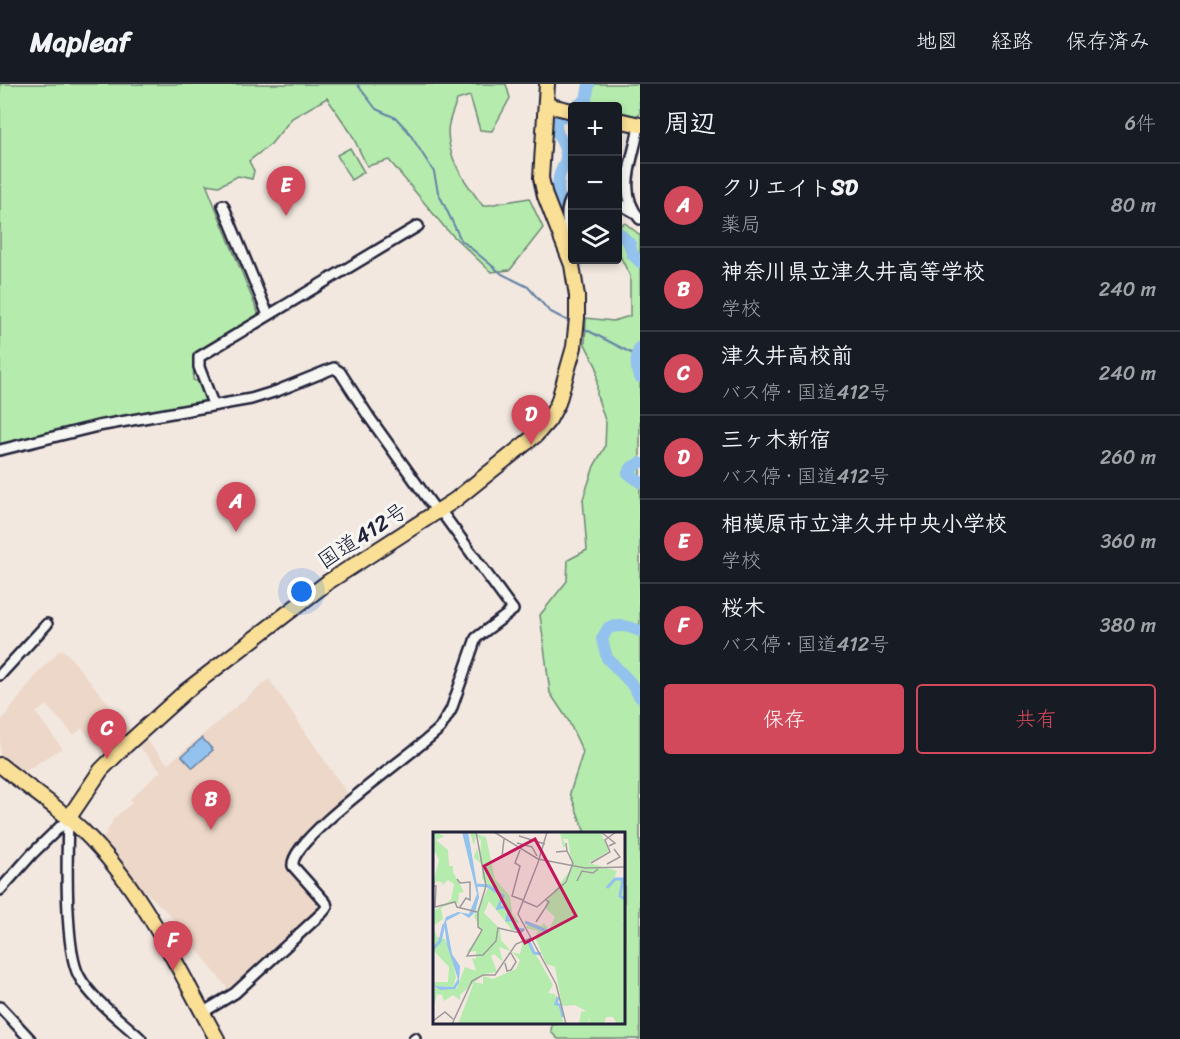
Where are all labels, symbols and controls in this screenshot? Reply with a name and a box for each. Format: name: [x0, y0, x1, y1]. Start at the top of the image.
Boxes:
text: Mapleaf: [30, 17, 130, 66]
text: 地図: [916, 22, 958, 60]
text: 経路: [991, 22, 1033, 60]
text: 保存済み: [1066, 22, 1150, 60]
text: 周辺: [664, 100, 716, 146]
map controls: [568, 102, 622, 264]
button: +: [568, 102, 622, 156]
text: 6件: [1125, 106, 1156, 141]
button: −: [568, 156, 622, 210]
pin: E: [266, 166, 306, 216]
text: クリエイトSD: [721, 168, 858, 207]
text: A: [677, 188, 690, 223]
text: 80 m: [1111, 188, 1156, 223]
text: 薬局: [721, 207, 761, 242]
button: layers: [568, 210, 622, 264]
text: 神奈川県立津久井高等学校: [721, 252, 985, 291]
text: B: [677, 272, 690, 307]
text: 240 m: [1099, 272, 1156, 307]
text: 学校: [721, 291, 761, 326]
text: 津久井高校前: [721, 336, 853, 375]
text: C: [677, 356, 690, 391]
text: 240 m: [1099, 356, 1156, 391]
text: バス停 · 国道412号: [721, 375, 889, 410]
pin: D: [512, 396, 550, 445]
text: 三ヶ木新宿: [721, 420, 831, 459]
text: D: [678, 440, 689, 475]
text: 260 m: [1100, 440, 1156, 475]
text: バス停 · 国道412号: [721, 459, 889, 494]
pin: A: [216, 482, 256, 532]
street label: 国道412号: [309, 491, 416, 580]
text: 相模原市立津久井中央小学校: [721, 504, 1007, 543]
text: E: [678, 524, 689, 559]
text: 360 m: [1100, 524, 1156, 559]
text: 学校: [721, 543, 761, 578]
your location: [287, 577, 316, 606]
text: 桜木: [721, 588, 765, 627]
text: F: [678, 608, 689, 643]
text: 380 m: [1100, 608, 1156, 643]
text: バス停 · 国道412号: [721, 627, 889, 662]
button: 保存: [664, 684, 904, 754]
button: 共有: [916, 684, 1156, 754]
pin: C: [88, 710, 126, 759]
pin: B: [192, 780, 230, 830]
inset map: [433, 832, 625, 1024]
pin: F: [154, 922, 192, 971]

